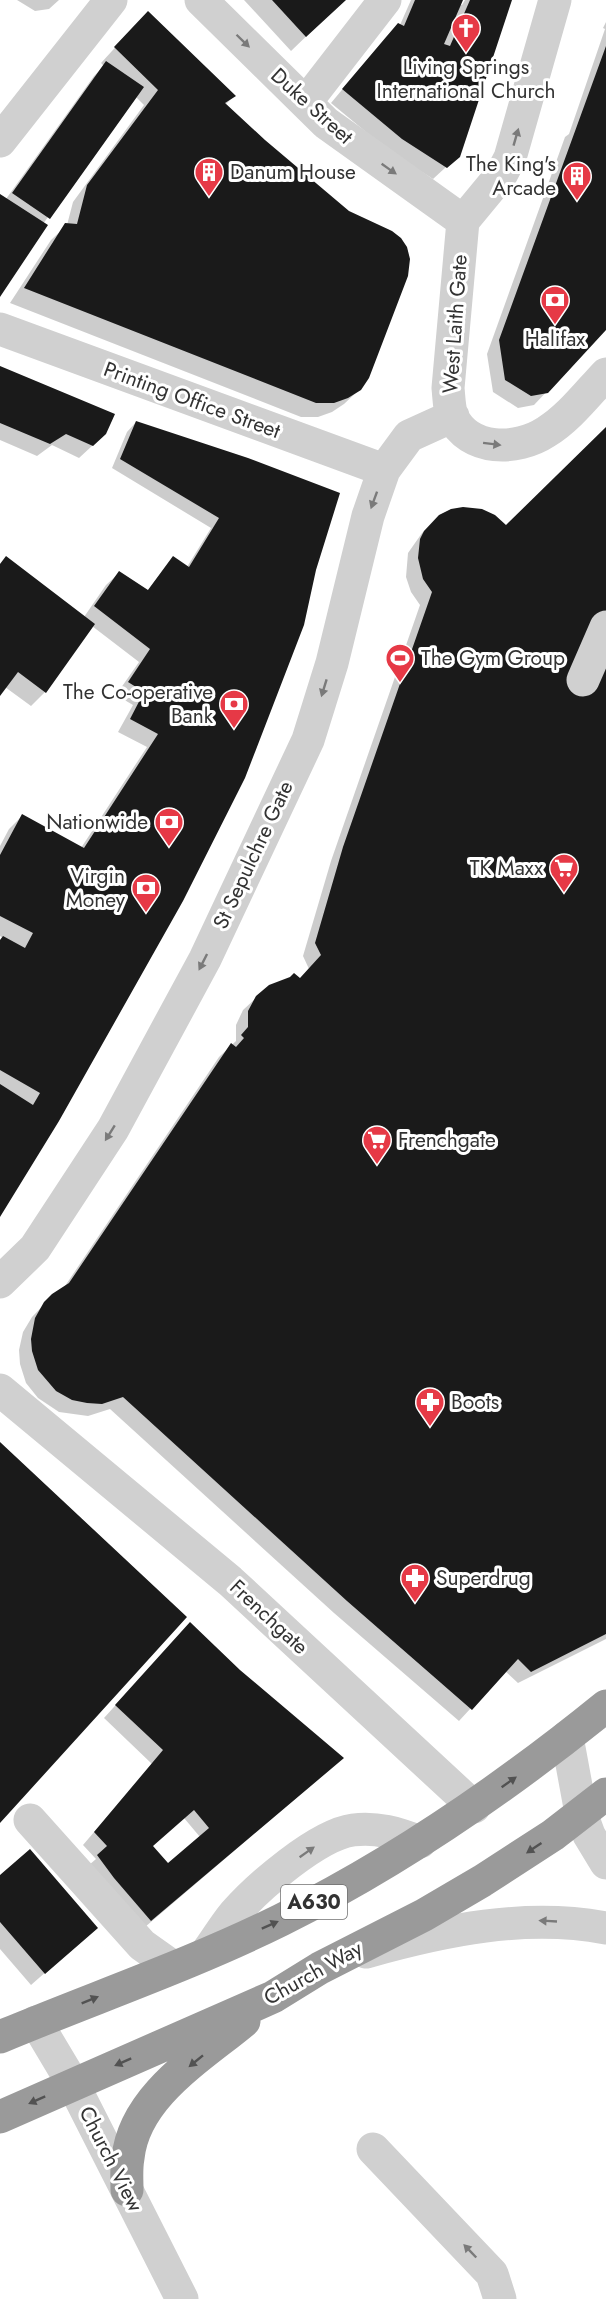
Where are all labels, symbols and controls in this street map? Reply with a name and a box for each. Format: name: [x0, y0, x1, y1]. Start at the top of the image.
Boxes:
church icon: Living Springs International Church: [450, 12, 482, 54]
one-way arrow: [235, 34, 250, 47]
place label: Living Springs International Church: [377, 52, 555, 106]
street label: Duke Street: [264, 61, 360, 151]
one-way arrow: [512, 128, 521, 146]
place label: The King's Arcade: [466, 149, 556, 203]
building icon: Danum House: [193, 156, 225, 198]
place label: Danum House: [230, 157, 356, 187]
building icon: The King's Arcade: [561, 160, 593, 202]
one-way arrow: [381, 163, 397, 174]
street label: West Laith Gate: [435, 253, 475, 395]
bank icon: Halifax: [539, 284, 571, 326]
place label: Halifax: [525, 324, 585, 354]
street label: Printing Office Street: [100, 354, 284, 446]
one-way arrow: [483, 439, 502, 449]
one-way arrow: [368, 491, 378, 509]
sports icon: The Gym Group: [384, 642, 416, 684]
place label: The Gym Group: [421, 643, 565, 673]
place label: The Co-operative Bank: [63, 677, 214, 731]
one-way arrow: [319, 679, 328, 697]
bank icon: The Co-operative Bank: [218, 688, 250, 730]
street label: St Sepulchre Gate: [206, 776, 301, 934]
bank icon: Nationwide: [153, 806, 185, 848]
place label: Nationwide: [46, 807, 148, 837]
supermarket icon: TK Maxx: [548, 852, 580, 894]
place label: TK Maxx: [470, 853, 543, 883]
place label: Virgin Money: [66, 861, 126, 915]
bank icon: Virgin Money: [130, 872, 162, 914]
one-way arrow: [198, 954, 208, 971]
supermarket icon: Frenchgate: [361, 1124, 393, 1166]
one-way arrow: [104, 1125, 115, 1141]
place label: Frenchgate: [398, 1125, 496, 1155]
pharmacy icon: Boots: [414, 1386, 446, 1428]
place label: Boots: [451, 1387, 499, 1417]
pharmacy icon: Superdrug: [399, 1562, 431, 1604]
place label: Superdrug: [436, 1563, 531, 1593]
street label: Frenchgate: [223, 1573, 315, 1661]
one-way arrow: [501, 1776, 517, 1788]
one-way arrow: [527, 1842, 543, 1854]
one-way arrow: [299, 1847, 315, 1858]
road number: A630: [281, 1885, 347, 1919]
one-way arrow: [538, 1917, 557, 1926]
one-way arrow: [261, 1919, 279, 1929]
street label: Church Way: [258, 1933, 368, 2012]
one-way arrow: [82, 1995, 100, 2005]
one-way arrow: [188, 2054, 204, 2067]
one-way arrow: [114, 2057, 132, 2067]
one-way arrow: [28, 2096, 45, 2105]
street label: Church View: [72, 2101, 151, 2218]
one-way arrow: [463, 2244, 477, 2258]

